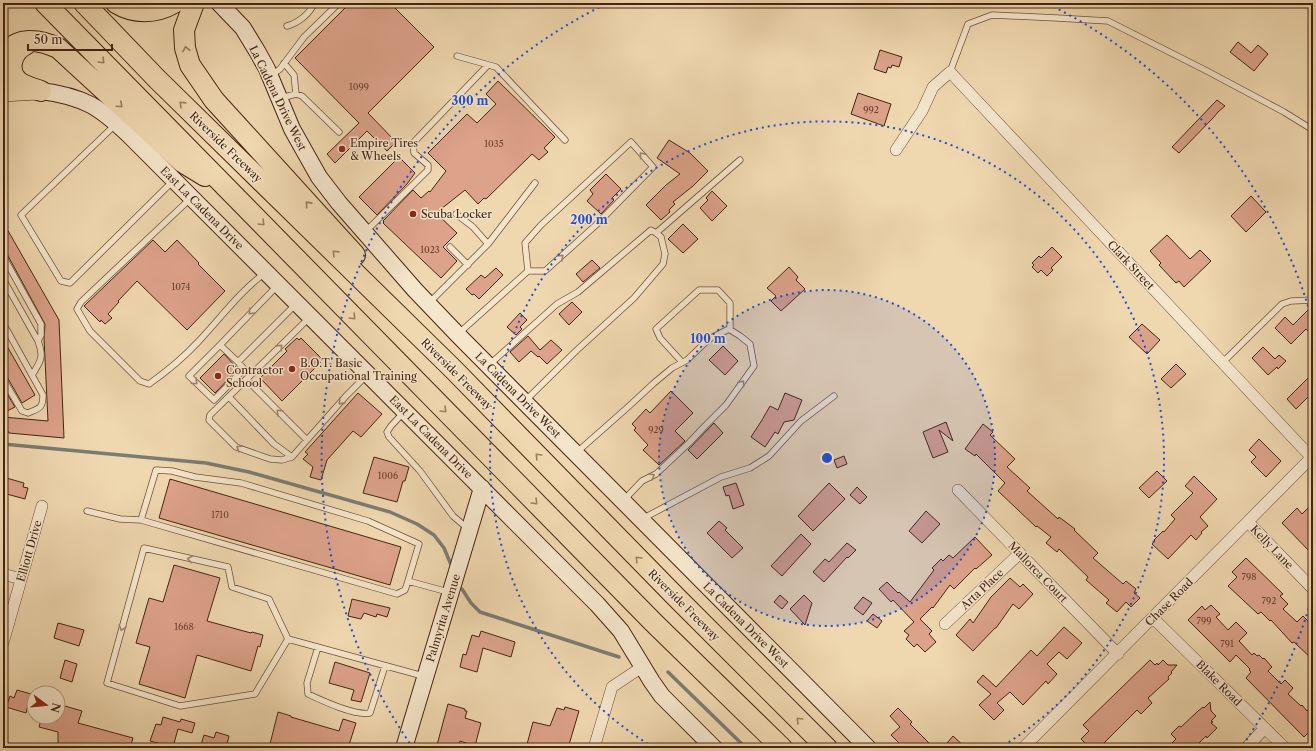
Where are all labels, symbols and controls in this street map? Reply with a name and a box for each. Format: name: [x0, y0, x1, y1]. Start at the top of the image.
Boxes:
scale bar: [28, 26, 112, 52]
text: 50 m: [34, 32, 63, 47]
street label: La Cadena Drive West: [246, 43, 310, 153]
one-way arrow: [182, 45, 190, 52]
one-way arrow: [97, 56, 105, 64]
house number: 1099: [349, 81, 369, 92]
text: 300 m: [451, 93, 489, 108]
one-way arrow: [115, 100, 123, 108]
one-way arrow: [179, 101, 187, 109]
house number: 992: [863, 104, 879, 115]
street label: Riverside Freeway: [187, 109, 266, 186]
place label: Empire Tires & Wheels: [350, 136, 418, 163]
house number: 1035: [484, 138, 504, 149]
marker: Empire Tires & Wheels: [337, 144, 347, 154]
one-way arrow: [640, 152, 647, 159]
street label: East La Cadena Drive: [157, 163, 247, 253]
one-way arrow: [306, 201, 313, 209]
place label: Scuba Locker: [421, 207, 492, 221]
marker: Scuba Locker: [408, 209, 418, 219]
text: 200 m: [570, 212, 608, 227]
one-way arrow: [258, 218, 265, 226]
street label: Clark Street: [1105, 237, 1157, 293]
house number: 1023: [420, 244, 440, 255]
one-way arrow: [332, 250, 340, 258]
one-way arrow: [557, 254, 564, 261]
house number: 1074: [172, 281, 190, 292]
one-way arrow: [249, 307, 256, 315]
one-way arrow: [348, 312, 356, 320]
text: 100 m: [690, 331, 726, 346]
street label: Riverside Freeway: [418, 335, 496, 413]
one-way arrow: [275, 344, 283, 351]
street label: La Cadena Drive West: [472, 349, 564, 441]
place label: B.O.T. Basic Occupational Training: [300, 356, 417, 383]
place label: Contractor School: [226, 363, 284, 390]
marker: B.O.T. Basic Occupational Training: [287, 364, 297, 374]
marker: Contractor School: [213, 371, 223, 381]
one-way arrow: [190, 378, 198, 385]
one-way arrow: [737, 380, 744, 387]
street label: East La Cadena Drive: [386, 392, 476, 482]
one-way arrow: [339, 397, 346, 404]
one-way arrow: [439, 405, 447, 413]
one-way arrow: [276, 410, 284, 417]
house number: 929: [648, 424, 664, 435]
one-way arrow: [236, 445, 243, 452]
centre of rings: [820, 451, 834, 465]
one-way arrow: [535, 453, 543, 461]
house number: 1006: [378, 470, 398, 481]
one-way arrow: [648, 473, 655, 480]
one-way arrow: [530, 497, 538, 505]
house number: 1710: [211, 509, 229, 520]
street label: Elliott Drive: [14, 519, 44, 583]
street label: Kelly Lane: [1248, 522, 1296, 572]
street label: Mallorca Court: [1005, 539, 1071, 606]
one-way arrow: [187, 555, 193, 563]
one-way arrow: [635, 556, 643, 564]
street label: Riverside Freeway: [645, 566, 723, 644]
street label: Arta Place: [957, 566, 1006, 613]
house number: 798: [1241, 571, 1257, 582]
street label: Palmyrita Avenue: [423, 572, 463, 664]
street label: Chase Road: [1142, 575, 1196, 629]
street label: La Cadena Drive West: [700, 579, 792, 671]
house number: 792: [1262, 595, 1276, 606]
house number: 799: [1197, 615, 1211, 626]
house number: 1668: [174, 621, 194, 632]
one-way arrow: [118, 624, 127, 631]
house number: 791: [1220, 638, 1234, 649]
street label: Blake Road: [1193, 657, 1245, 709]
north arrow: [26, 685, 66, 725]
text: N: [47, 701, 64, 715]
one-way arrow: [796, 718, 804, 725]

